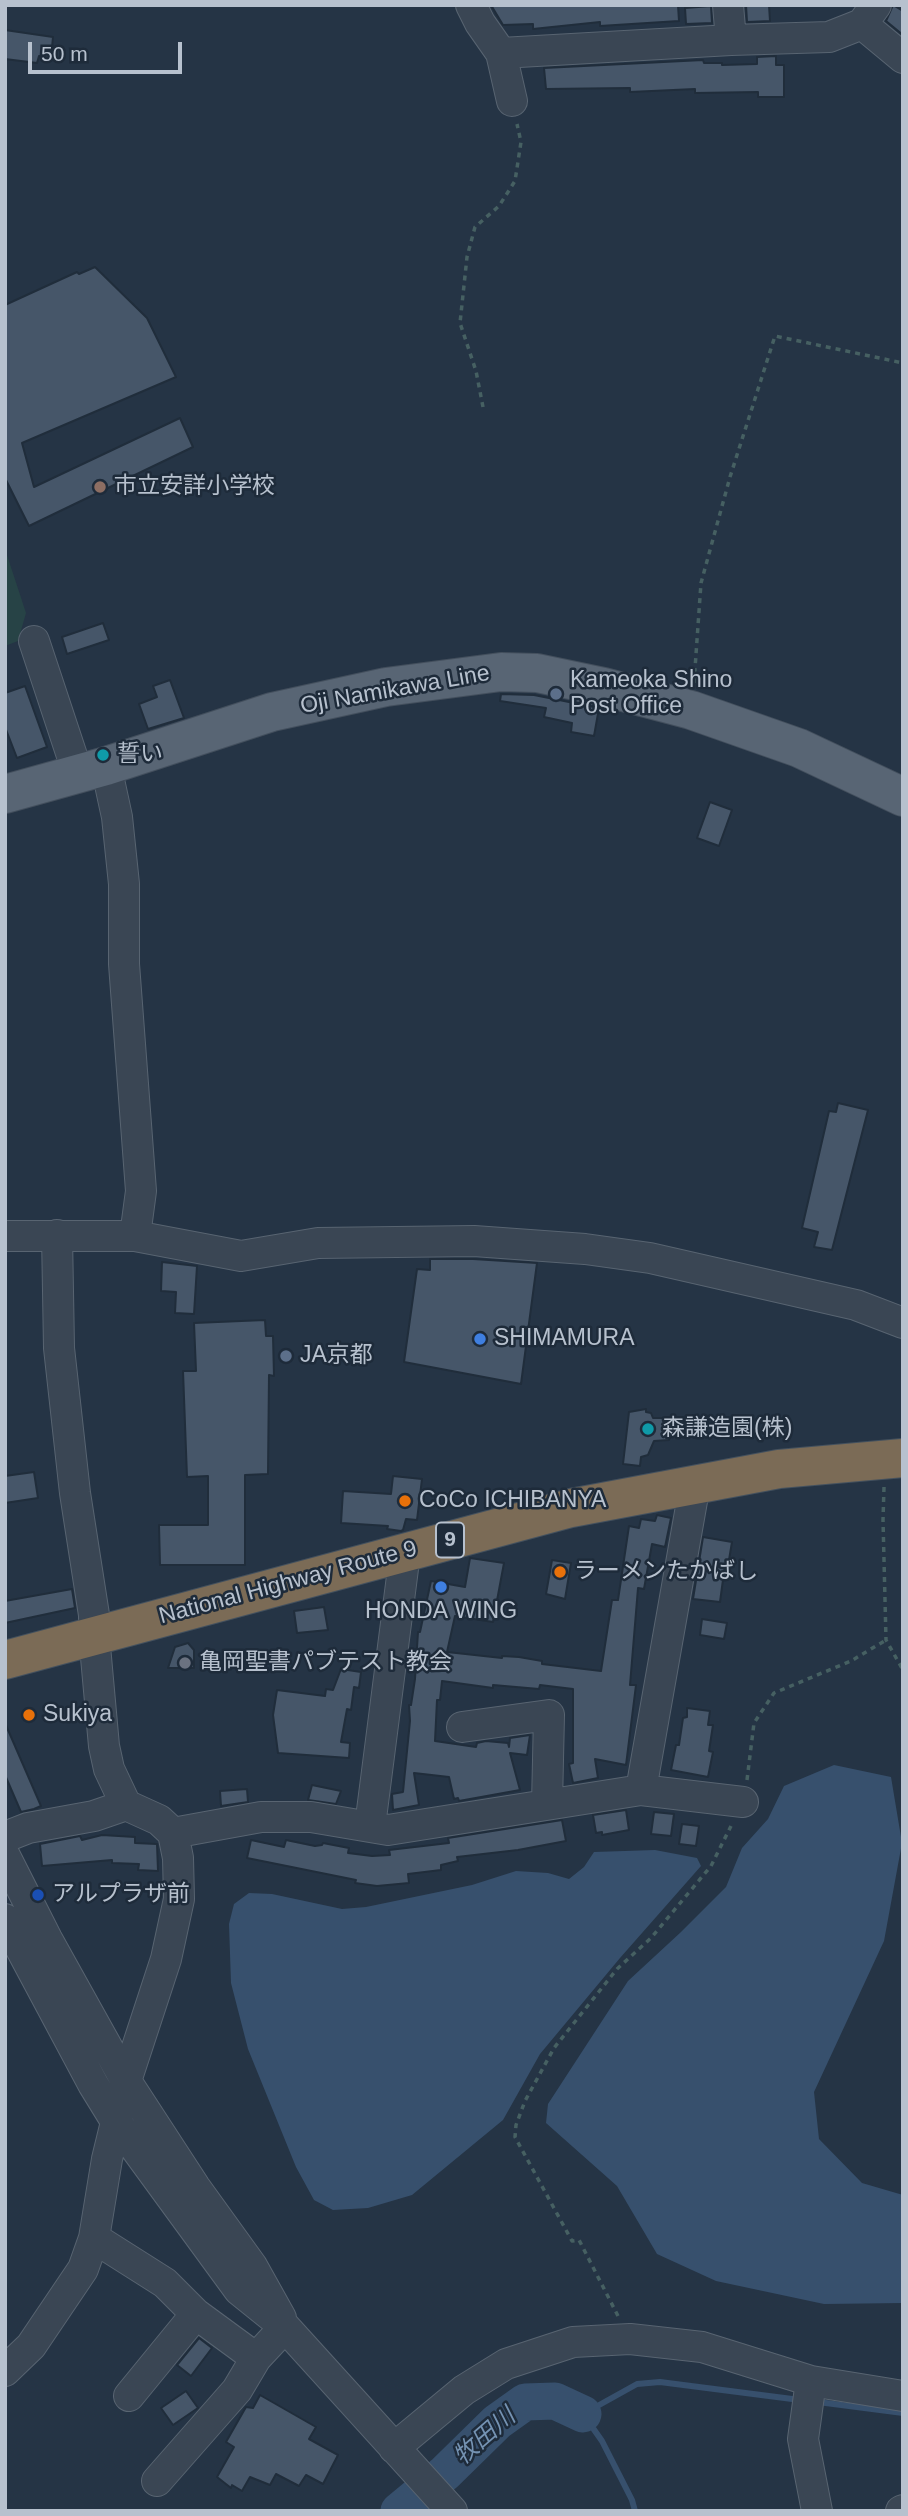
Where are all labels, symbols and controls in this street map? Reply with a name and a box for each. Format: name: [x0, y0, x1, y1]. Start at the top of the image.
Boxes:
scale bar: [32, 28, 186, 72]
text: 50 m: [41, 42, 88, 65]
place label: 市立安詳小学校: [114, 473, 275, 501]
marker: 市立安詳小学校: [92, 479, 108, 495]
street label: Oji Namikawa Line: [298, 660, 492, 720]
place label: Kameoka Shino Post Office: [570, 667, 732, 721]
marker: Kameoka Shino Post Office: [548, 686, 564, 702]
place label: 誓い: [117, 741, 163, 769]
marker: 誓い: [95, 747, 111, 763]
place label: SHIMAMURA: [494, 1325, 635, 1353]
marker: SHIMAMURA: [472, 1331, 488, 1347]
place label: JA京都: [300, 1342, 373, 1370]
marker: JA京都: [278, 1348, 294, 1364]
place label: 森謙造園(株): [662, 1415, 792, 1443]
marker: 森謙造園(株): [640, 1421, 656, 1437]
place label: CoCo ICHIBANYA: [419, 1487, 606, 1515]
marker: CoCo ICHIBANYA: [397, 1493, 413, 1509]
road number: 9: [436, 1522, 464, 1558]
street label: National Highway Route 9: [156, 1535, 420, 1631]
place label: ラーメンたかばし: [574, 1558, 758, 1586]
marker: ラーメンたかばし: [552, 1564, 568, 1580]
marker: HONDA WING: [433, 1579, 449, 1595]
place label: HONDA WING: [365, 1598, 517, 1626]
place label: 亀岡聖書パブテスト教会: [199, 1649, 452, 1677]
marker: 亀岡聖書パブテスト教会: [177, 1655, 193, 1671]
place label: Sukiya: [43, 1701, 112, 1729]
marker: Sukiya: [21, 1707, 37, 1723]
place label: アルプラザ前: [52, 1881, 190, 1909]
marker: アルプラザ前: [30, 1887, 46, 1903]
water label: 牧田川: [448, 2403, 522, 2471]

